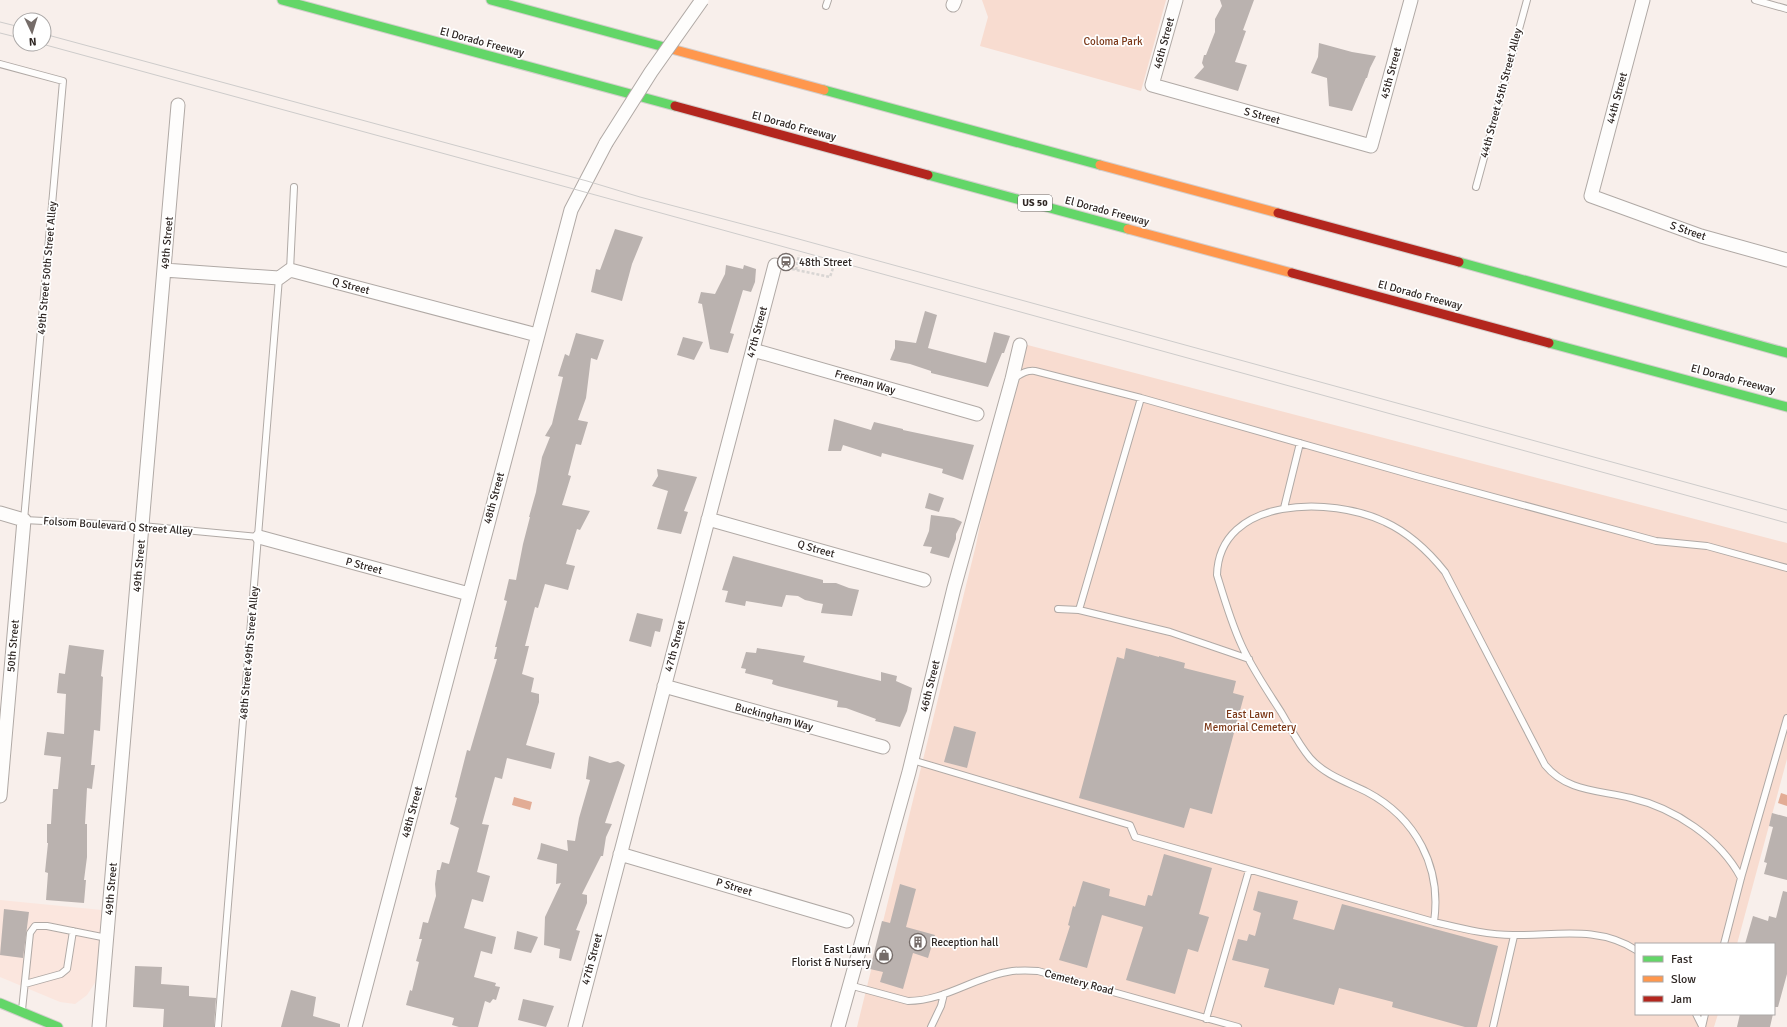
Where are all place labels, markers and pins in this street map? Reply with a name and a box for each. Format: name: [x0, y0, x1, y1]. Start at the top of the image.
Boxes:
station icon: 48th Street: [776, 252, 796, 272]
place label: 48th Street: [799, 256, 852, 269]
building icon: Reception hall: [908, 932, 928, 952]
place label: Reception hall: [931, 936, 998, 949]
place label: East Lawn Florist & Nursery: [792, 943, 872, 969]
shop icon: East Lawn Florist & Nursery: [874, 945, 894, 965]

